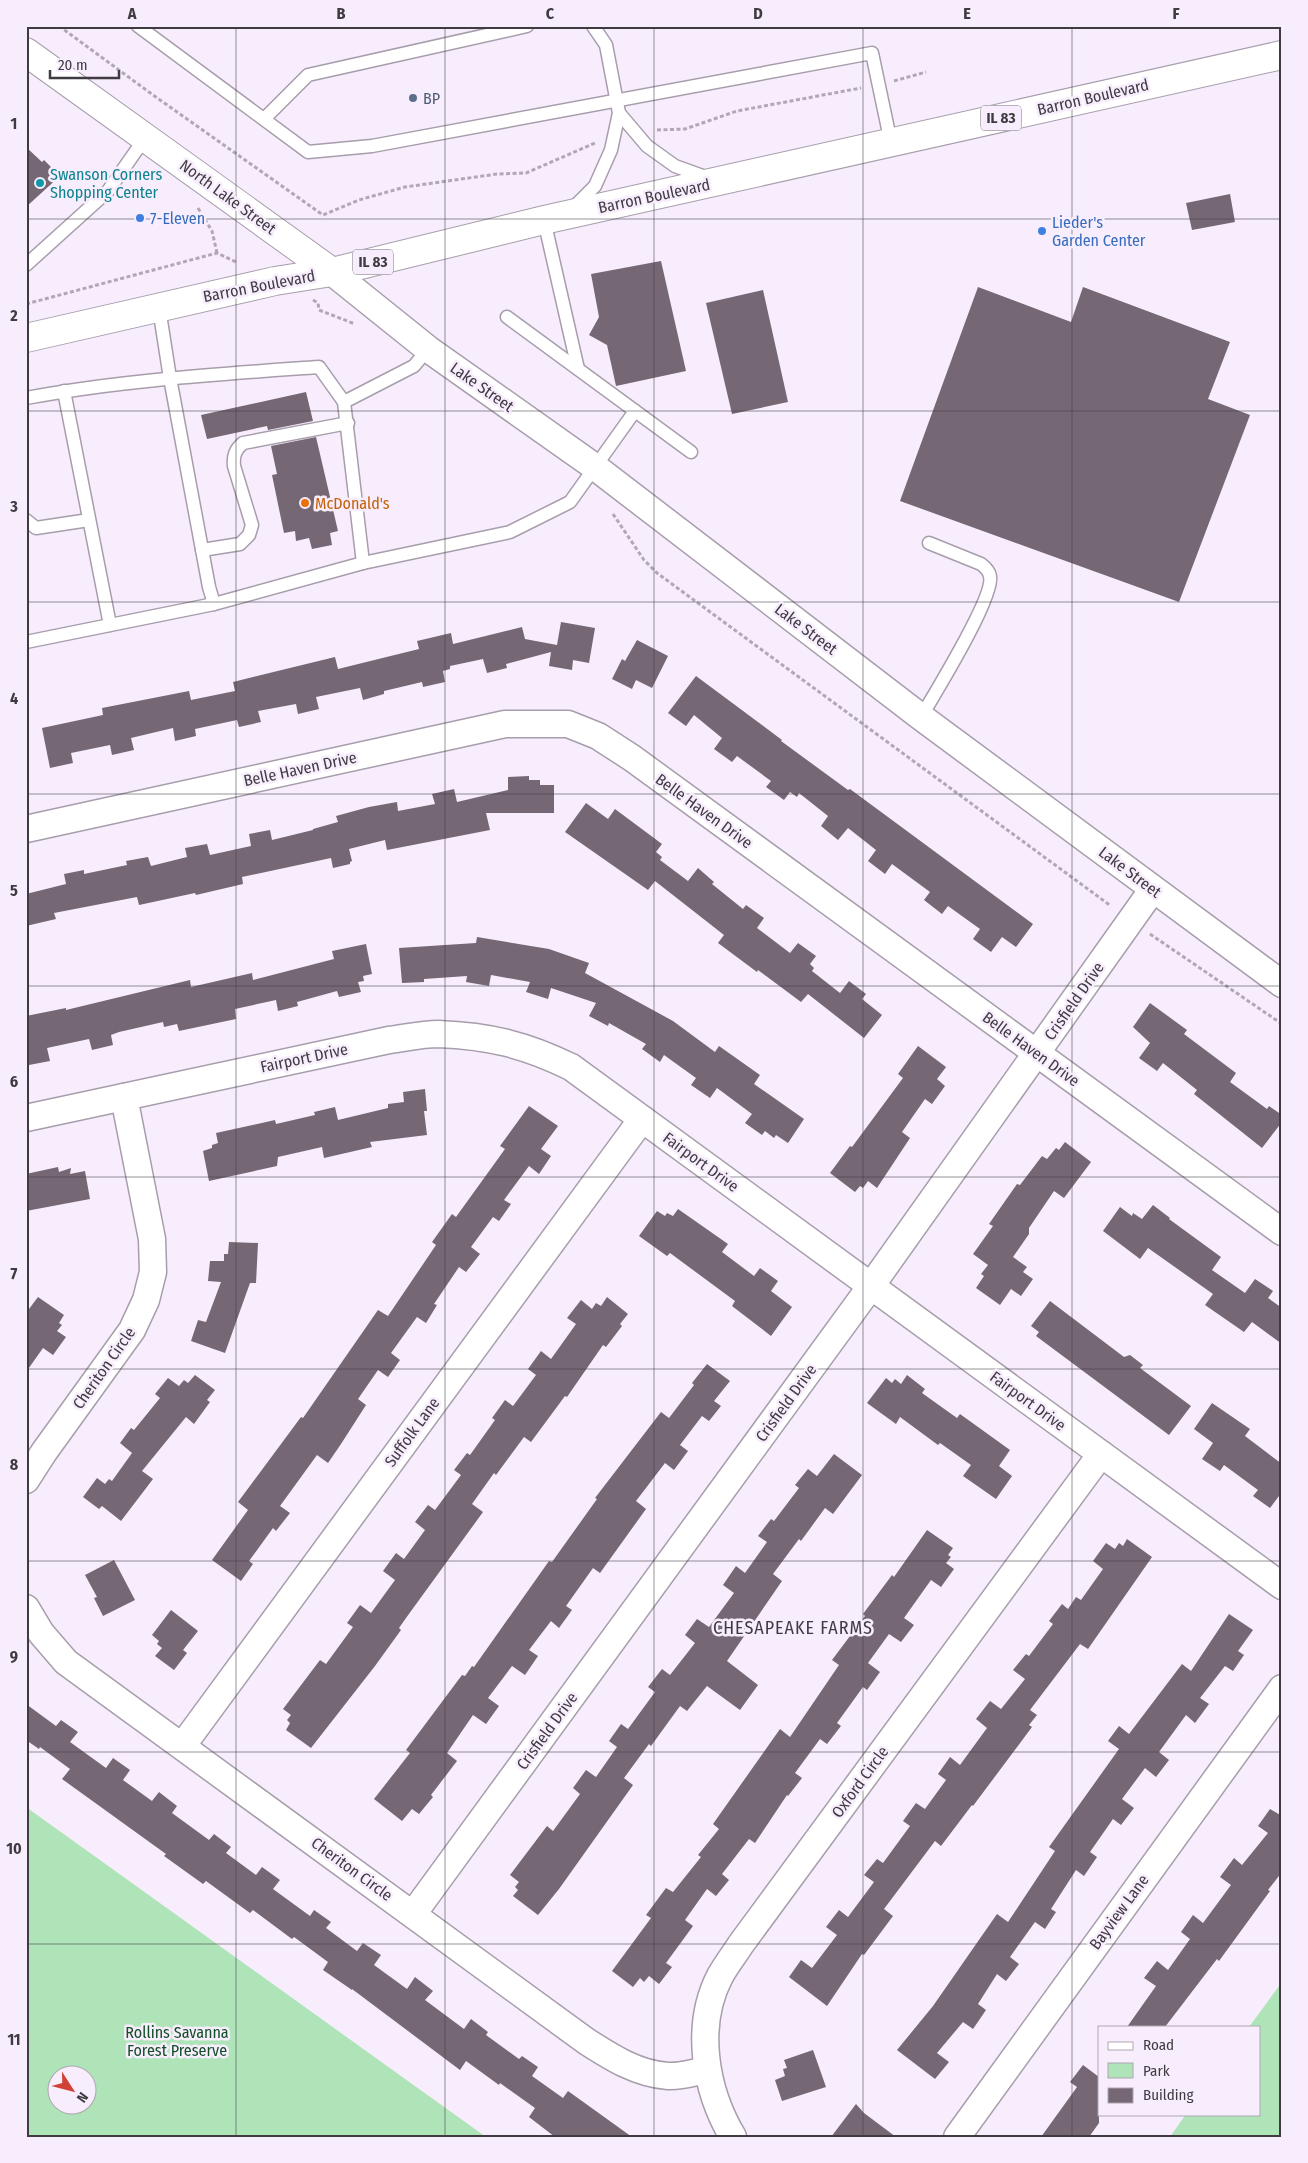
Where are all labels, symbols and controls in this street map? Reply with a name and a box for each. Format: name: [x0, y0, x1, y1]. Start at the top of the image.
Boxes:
text: A: [127, 4, 137, 23]
text: B: [337, 4, 346, 23]
text: C: [546, 4, 555, 23]
text: D: [753, 4, 763, 23]
text: E: [963, 4, 971, 23]
text: F: [1172, 4, 1180, 23]
scale bar: [50, 48, 119, 80]
text: 20 m: [58, 56, 88, 74]
street label: Barron Boulevard: [1035, 75, 1151, 119]
place label: BP: [423, 89, 440, 108]
marker: BP: [407, 92, 419, 104]
road number: IL 83: [981, 106, 1021, 130]
text: 1: [11, 114, 17, 133]
street label: North Lake Street: [176, 156, 280, 239]
place label: Swanson Corners Shopping Center: [50, 165, 162, 202]
street label: Barron Boulevard: [596, 175, 712, 217]
marker: Swanson Corners Shopping Center: [34, 177, 46, 189]
place label: 7-Eleven: [150, 209, 205, 228]
marker: 7-Eleven: [134, 212, 146, 224]
place label: Lieder's Garden Center: [1052, 213, 1146, 250]
marker: Lieder's Garden Center: [1036, 225, 1048, 237]
road number: IL 83: [353, 250, 393, 274]
street label: Barron Boulevard: [201, 266, 317, 306]
text: 2: [9, 306, 18, 325]
street label: Lake Street: [447, 358, 518, 416]
place label: McDonald's: [315, 494, 390, 513]
text: 3: [9, 497, 18, 516]
marker: McDonald's: [299, 497, 311, 509]
street label: Lake Street: [771, 599, 842, 659]
text: 4: [10, 689, 18, 708]
street label: Belle Haven Drive: [242, 748, 358, 790]
street label: Belle Haven Drive: [652, 770, 756, 853]
street label: Lake Street: [1095, 842, 1166, 902]
text: 5: [10, 881, 18, 900]
street label: Crisfield Drive: [1040, 958, 1108, 1044]
street label: Belle Haven Drive: [979, 1008, 1083, 1091]
street label: Fairport Drive: [259, 1039, 350, 1077]
text: 6: [10, 1072, 18, 1091]
street label: Fairport Drive: [659, 1128, 743, 1196]
text: 7: [11, 1264, 18, 1283]
street label: Cheriton Circle: [69, 1323, 139, 1413]
street label: Crisfield Drive: [752, 1361, 820, 1445]
street label: Fairport Drive: [986, 1367, 1070, 1435]
street label: Suffolk Lane: [381, 1394, 444, 1470]
text: 8: [10, 1455, 19, 1474]
district label: CHESAPEAKE FARMS: [713, 1617, 873, 1639]
text: 9: [10, 1647, 18, 1666]
street label: Crisfield Drive: [513, 1689, 581, 1773]
street label: Oxford Circle: [828, 1742, 892, 1821]
street label: Cheriton Circle: [308, 1833, 396, 1905]
text: 10: [6, 1839, 22, 1858]
street label: Bayview Lane: [1085, 1871, 1153, 1953]
park label: Rollins Savanna Forest Preserve: [125, 2023, 229, 2060]
legend: [1098, 2026, 1260, 2116]
text: 11: [7, 2030, 21, 2049]
text: Road: [1143, 2036, 1174, 2054]
text: Park: [1143, 2062, 1170, 2080]
north arrow: [48, 2066, 98, 2116]
text: Building: [1143, 2086, 1194, 2104]
text: N: [73, 2089, 91, 2106]

